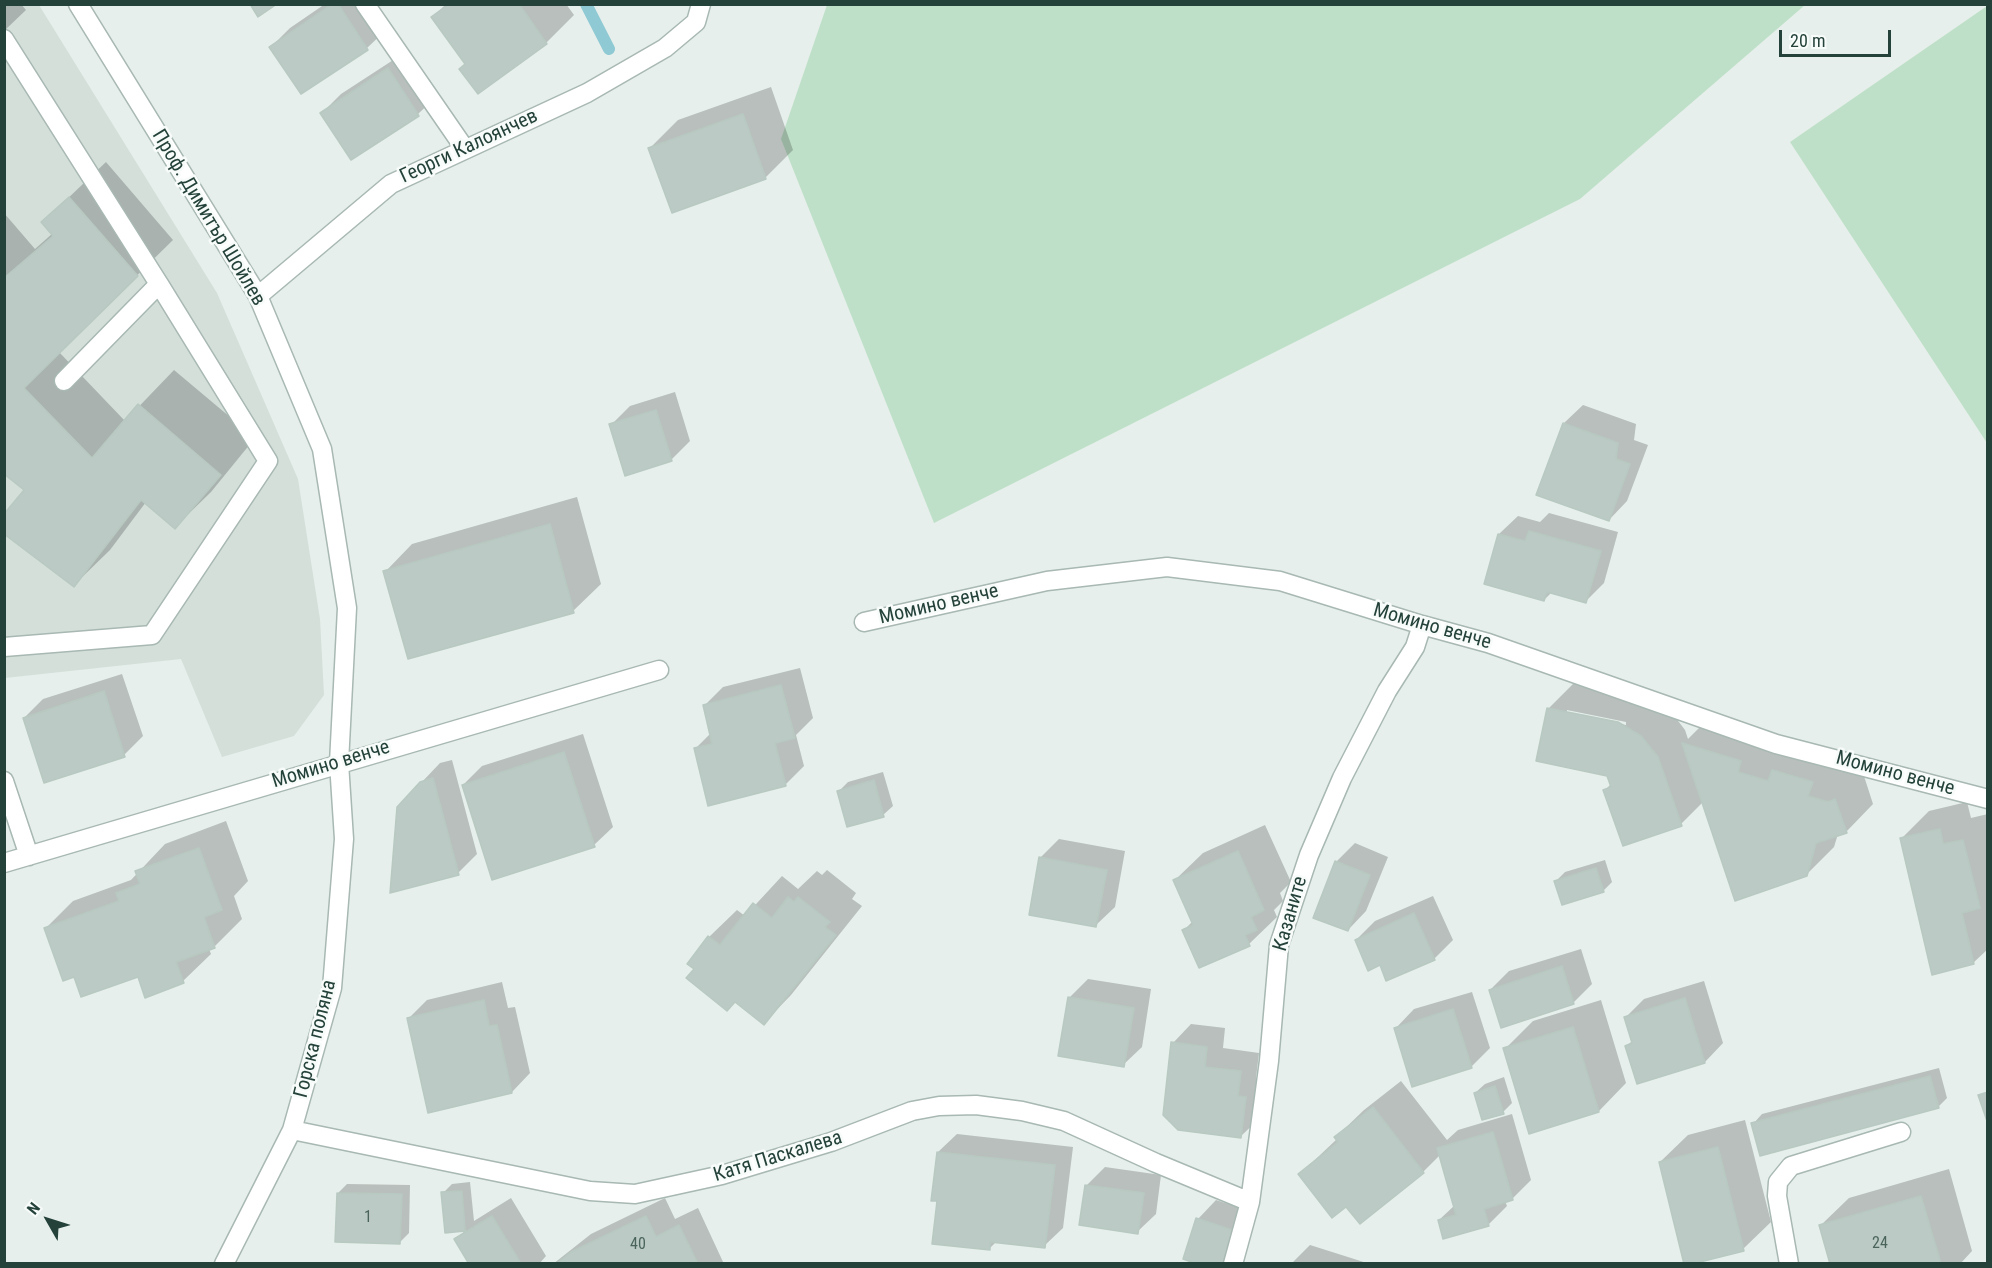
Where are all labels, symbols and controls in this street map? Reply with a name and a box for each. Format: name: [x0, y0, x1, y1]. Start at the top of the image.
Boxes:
scale bar: [1782, 18, 1894, 56]
text: 20 m: [1790, 30, 1825, 51]
street label: Георги Калоянчев: [396, 105, 542, 189]
street label: Проф. Димитър Шойлев: [146, 126, 270, 310]
street label: Момино венче: [877, 580, 1001, 630]
street label: Момино венче: [1370, 599, 1494, 655]
street label: Момино венче: [269, 736, 393, 794]
street label: Момино венче: [1833, 747, 1957, 801]
street label: Казаните: [1269, 874, 1313, 954]
street label: Горска поляна: [290, 978, 342, 1100]
street label: Катя Паскалева: [711, 1126, 845, 1188]
north arrow: [18, 1190, 78, 1250]
text: N: [23, 1199, 44, 1218]
house number: 1: [364, 1208, 372, 1228]
house number: 24: [1872, 1234, 1888, 1254]
house number: 40: [630, 1235, 646, 1255]

